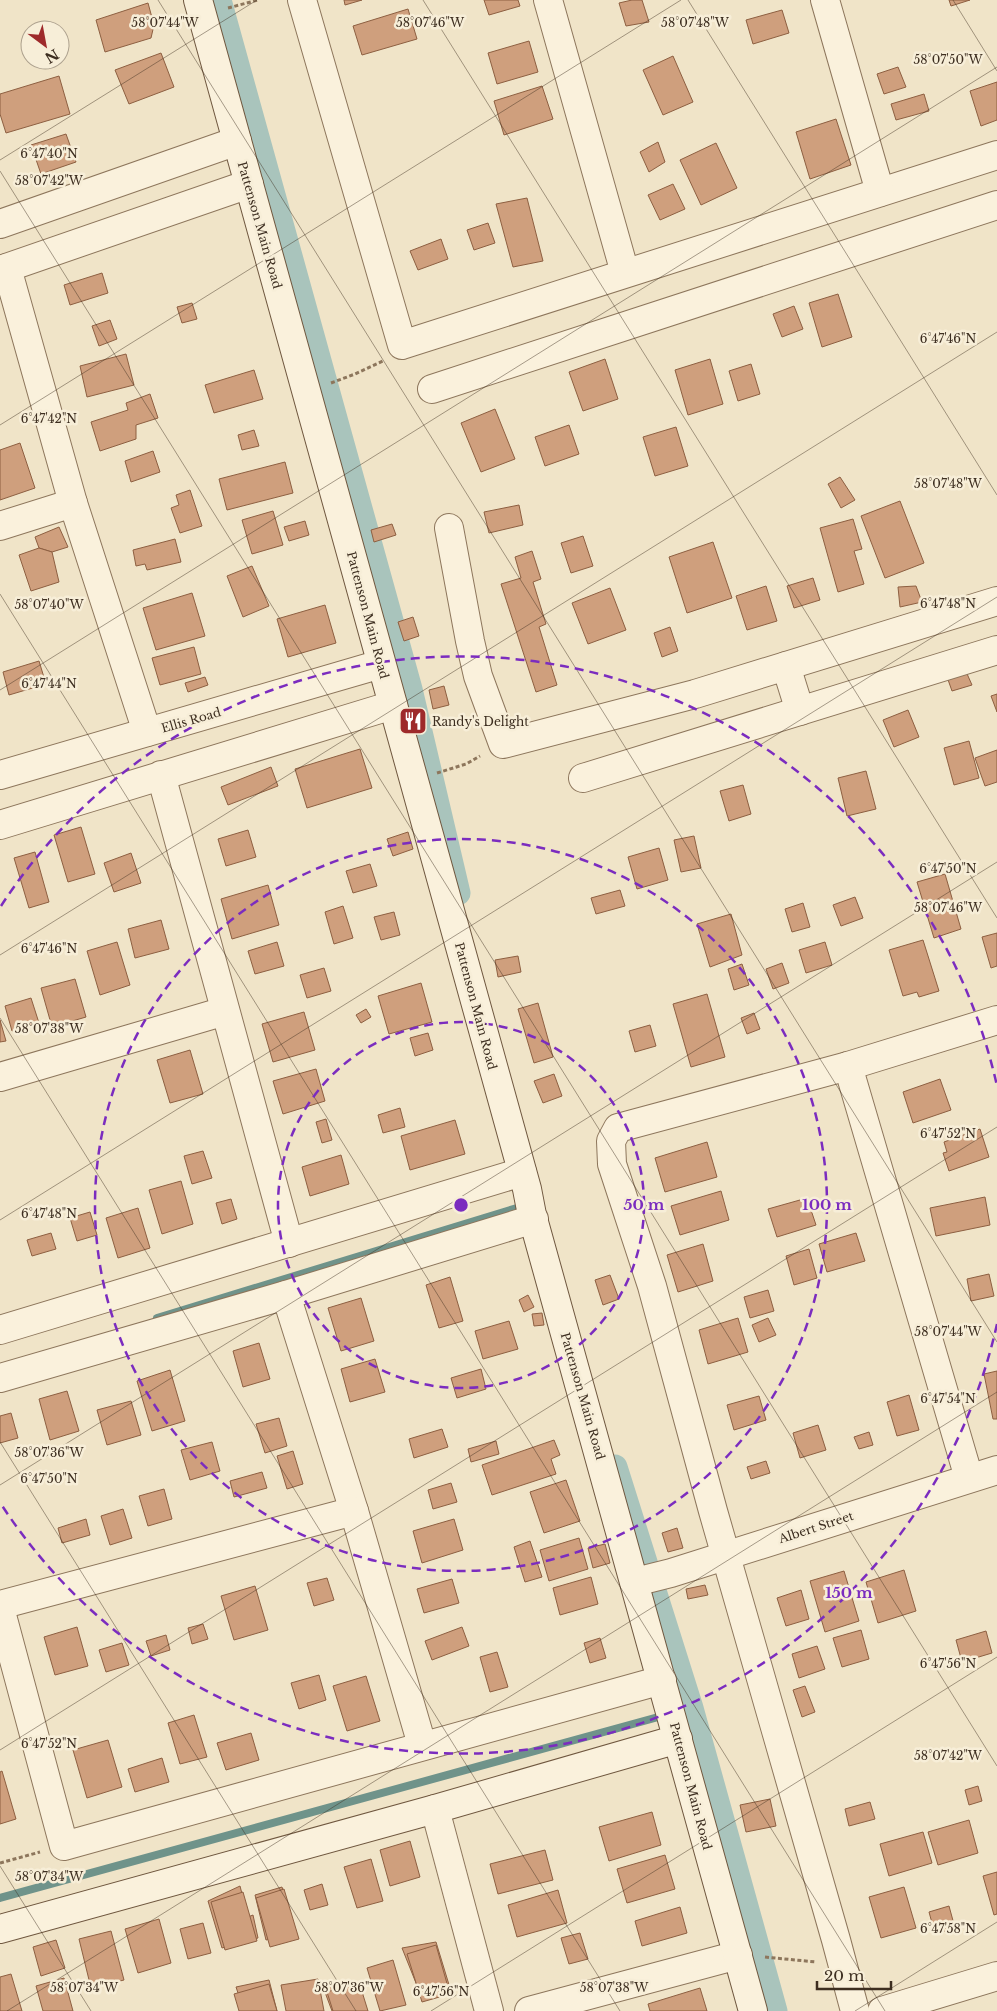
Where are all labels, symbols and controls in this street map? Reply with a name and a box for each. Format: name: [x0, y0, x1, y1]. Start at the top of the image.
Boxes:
text: 58°07'44"W: [131, 15, 200, 30]
text: 58°07'46"W: [396, 15, 465, 30]
text: 58°07'48"W: [661, 15, 730, 30]
north arrow: [20, 20, 70, 70]
text: N: [42, 45, 62, 67]
text: 58°07'50"W: [913, 52, 983, 67]
text: 6°47'40"N: [20, 146, 78, 161]
street label: Pattenson Main Road: [235, 160, 285, 290]
text: 58°07'42"W: [15, 173, 84, 188]
text: 6°47'46"N: [920, 331, 976, 346]
text: 6°47'42"N: [21, 411, 77, 426]
text: 58°07'48"W: [914, 476, 983, 491]
street label: Pattenson Main Road: [344, 550, 392, 680]
text: 6°47'48"N: [920, 596, 976, 611]
text: 58°07'40"W: [14, 597, 84, 612]
text: 6°47'44"N: [21, 676, 77, 691]
street label: Ellis Road: [159, 704, 223, 736]
restaurant icon: Randy's Delight: [398, 706, 428, 736]
place label: Randy's Delight: [432, 714, 529, 729]
text: 6°47'50"N: [919, 861, 977, 876]
text: 58°07'46"W: [914, 900, 983, 915]
text: 6°47'46"N: [21, 941, 77, 956]
street label: Pattenson Main Road: [452, 941, 500, 1071]
text: 58°07'38"W: [15, 1021, 84, 1036]
text: 6°47'52"N: [920, 1126, 976, 1141]
text: 50 m: [624, 1195, 665, 1214]
text: 100 m: [802, 1195, 852, 1214]
centre of rings: [452, 1196, 470, 1214]
text: 6°47'48"N: [21, 1206, 77, 1221]
text: 58°07'44"W: [914, 1324, 983, 1339]
street label: Pattenson Main Road: [558, 1331, 608, 1461]
text: 6°47'54"N: [920, 1391, 976, 1406]
text: 58°07'36"W: [14, 1445, 84, 1460]
text: 6°47'50"N: [20, 1471, 78, 1486]
street label: Albert Street: [776, 1508, 856, 1546]
text: 150 m: [825, 1583, 873, 1602]
text: 6°47'56"N: [920, 1656, 976, 1671]
street label: Pattenson Main Road: [667, 1721, 715, 1851]
text: 6°47'52"N: [21, 1736, 77, 1751]
text: 58°07'42"W: [914, 1748, 983, 1763]
text: 58°07'34"W: [15, 1869, 84, 1884]
text: 6°47'58"N: [920, 1921, 976, 1936]
scale bar: [817, 1958, 891, 1990]
text: 20 m: [824, 1966, 864, 1985]
text: 58°07'34"W: [50, 1980, 119, 1995]
text: 58°07'36"W: [314, 1980, 384, 1995]
text: 58°07'38"W: [580, 1980, 649, 1995]
text: 6°47'56"N: [413, 1984, 469, 1999]

